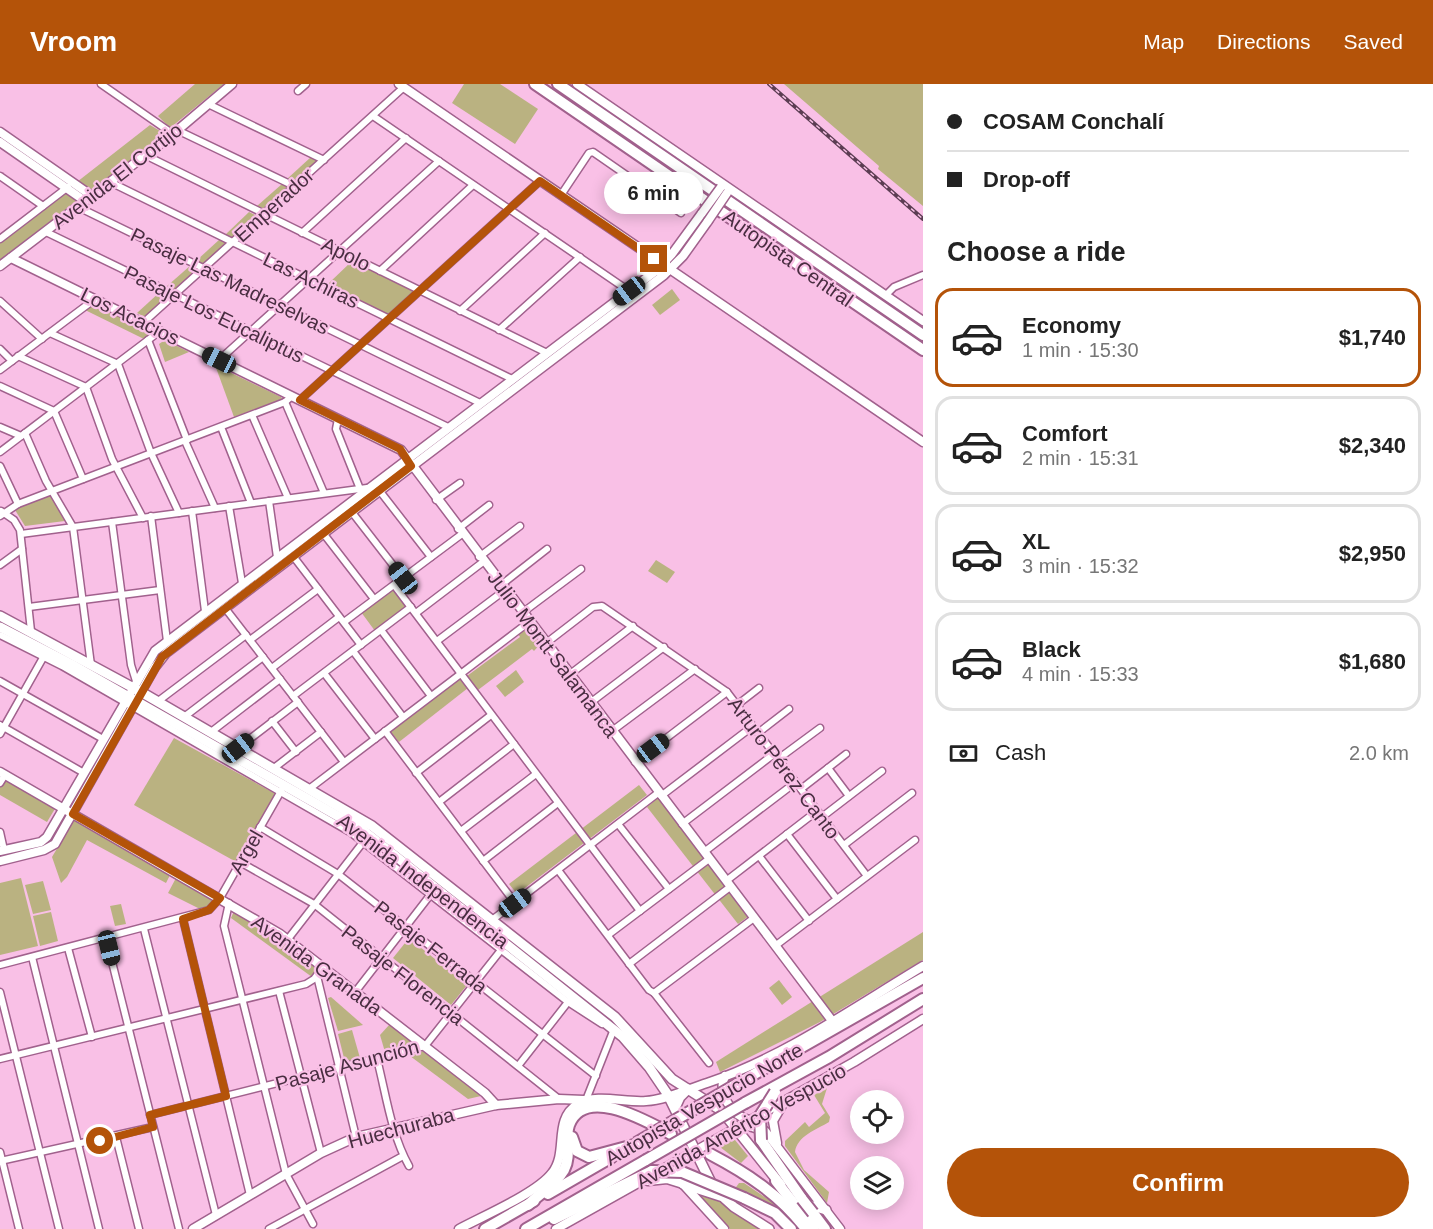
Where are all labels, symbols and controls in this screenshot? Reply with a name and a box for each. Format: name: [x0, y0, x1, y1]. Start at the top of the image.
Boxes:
text: Vroom: [30, 26, 117, 57]
text: Map: [1143, 30, 1184, 53]
text: Directions: [1217, 30, 1310, 53]
text: Saved: [1343, 30, 1403, 53]
text: COSAM Conchalí: [983, 109, 1164, 134]
street label: Avenida El Cortijo: [48, 119, 186, 233]
street label: Emperador: [230, 163, 318, 246]
text: Drop-off: [983, 167, 1070, 192]
callout: 6 min: [604, 172, 704, 214]
text: 6 min: [627, 182, 680, 204]
street label: Autopista Central: [719, 205, 857, 311]
street label: Pasaje Las Madreselvas: [127, 223, 333, 339]
street label: Apolo: [318, 233, 374, 275]
text: Choose a ride: [947, 237, 1126, 267]
route end: [640, 245, 667, 272]
street label: Las Achiras: [260, 247, 362, 313]
street label: Pasaje Los Eucaliptus: [121, 261, 307, 367]
car: [609, 273, 649, 309]
street label: Los Acacios: [77, 283, 183, 349]
icon: car: [950, 311, 1004, 365]
text: Economy: [1022, 313, 1121, 338]
text: $1,740: [1339, 325, 1406, 350]
text: 1 min · 15:30: [1022, 339, 1139, 361]
car: [199, 344, 239, 376]
icon: car: [950, 419, 1004, 473]
text: Comfort: [1022, 421, 1108, 446]
text: $2,340: [1339, 433, 1406, 458]
text: 2 min · 15:31: [1022, 447, 1139, 469]
icon: car: [950, 527, 1004, 581]
text: XL: [1022, 529, 1050, 554]
text: $2,950: [1339, 541, 1406, 566]
text: 3 min · 15:32: [1022, 555, 1139, 577]
car: [385, 558, 421, 598]
street label: Julio Montt Salamanca: [483, 567, 623, 742]
icon: car: [950, 635, 1004, 689]
text: Black: [1022, 637, 1081, 662]
text: $1,680: [1339, 649, 1406, 674]
text: 4 min · 15:33: [1022, 663, 1139, 685]
street label: Arturo Pérez Canto: [724, 693, 844, 843]
car: [218, 730, 258, 766]
car: [633, 730, 673, 766]
icon: cash: [947, 737, 980, 770]
text: Cash: [995, 740, 1046, 765]
text: 2.0 km: [1349, 742, 1409, 764]
street label: Avenida Independencia: [333, 809, 514, 953]
street label: Argel: [225, 826, 267, 878]
car: [495, 885, 535, 921]
street label: Pasaje Ferrada: [370, 896, 492, 998]
street label: Avenida Granada: [248, 910, 387, 1020]
street label: Pasaje Florencia: [338, 920, 469, 1030]
car: [96, 928, 122, 968]
street label: Pasaje Asunción: [273, 1035, 421, 1095]
street label: Autopista Vespucio Norte: [601, 1038, 807, 1170]
street label: Avenida Américo Vespucio: [632, 1059, 850, 1193]
map controls: [850, 1090, 904, 1210]
button: locate: [850, 1090, 904, 1144]
street label: Huechuraba: [346, 1103, 457, 1153]
route start: [86, 1127, 113, 1154]
button: Confirm: [947, 1148, 1409, 1217]
button: layers: [850, 1156, 904, 1210]

